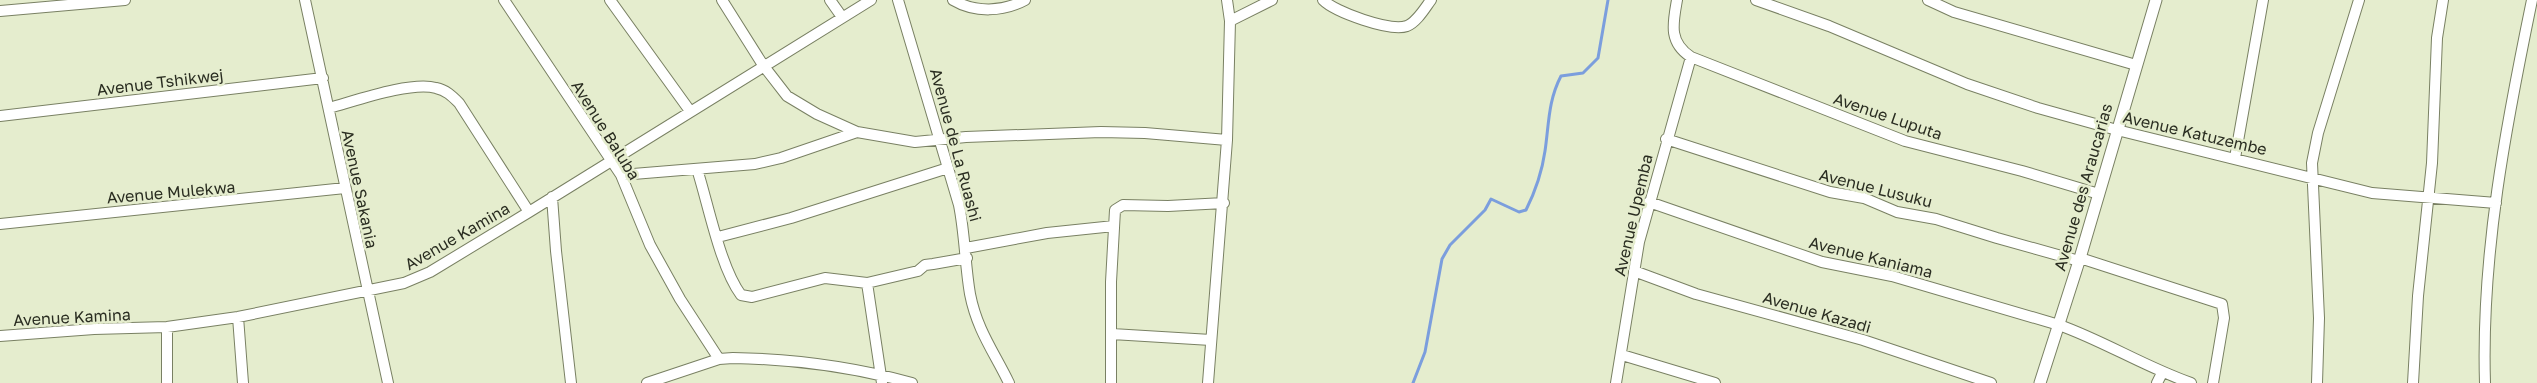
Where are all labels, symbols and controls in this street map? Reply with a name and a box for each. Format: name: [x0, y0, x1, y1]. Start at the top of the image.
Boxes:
street label: Avenue Tshikwej: [95, 64, 225, 100]
street label: Avenue de La Ruashi: [926, 66, 986, 224]
street label: Avenue Baluba: [567, 76, 645, 184]
street label: Avenue Luputa: [1831, 88, 1945, 144]
street label: Avenue des Araucarias: [2049, 101, 2117, 273]
street label: Avenue Katuzembe: [2121, 107, 2269, 159]
street label: Avenue Sakania: [338, 128, 382, 250]
street label: Avenue Upemba: [1609, 152, 1657, 278]
street label: Avenue Lusuku: [1817, 164, 1935, 212]
street label: Avenue Mulekwa: [106, 176, 236, 208]
street label: Avenue Kamina: [401, 198, 513, 274]
street label: Avenue Kaniama: [1807, 232, 1935, 282]
street label: Avenue Kazadi: [1761, 287, 1873, 337]
street label: Avenue Kamina: [13, 304, 131, 330]

